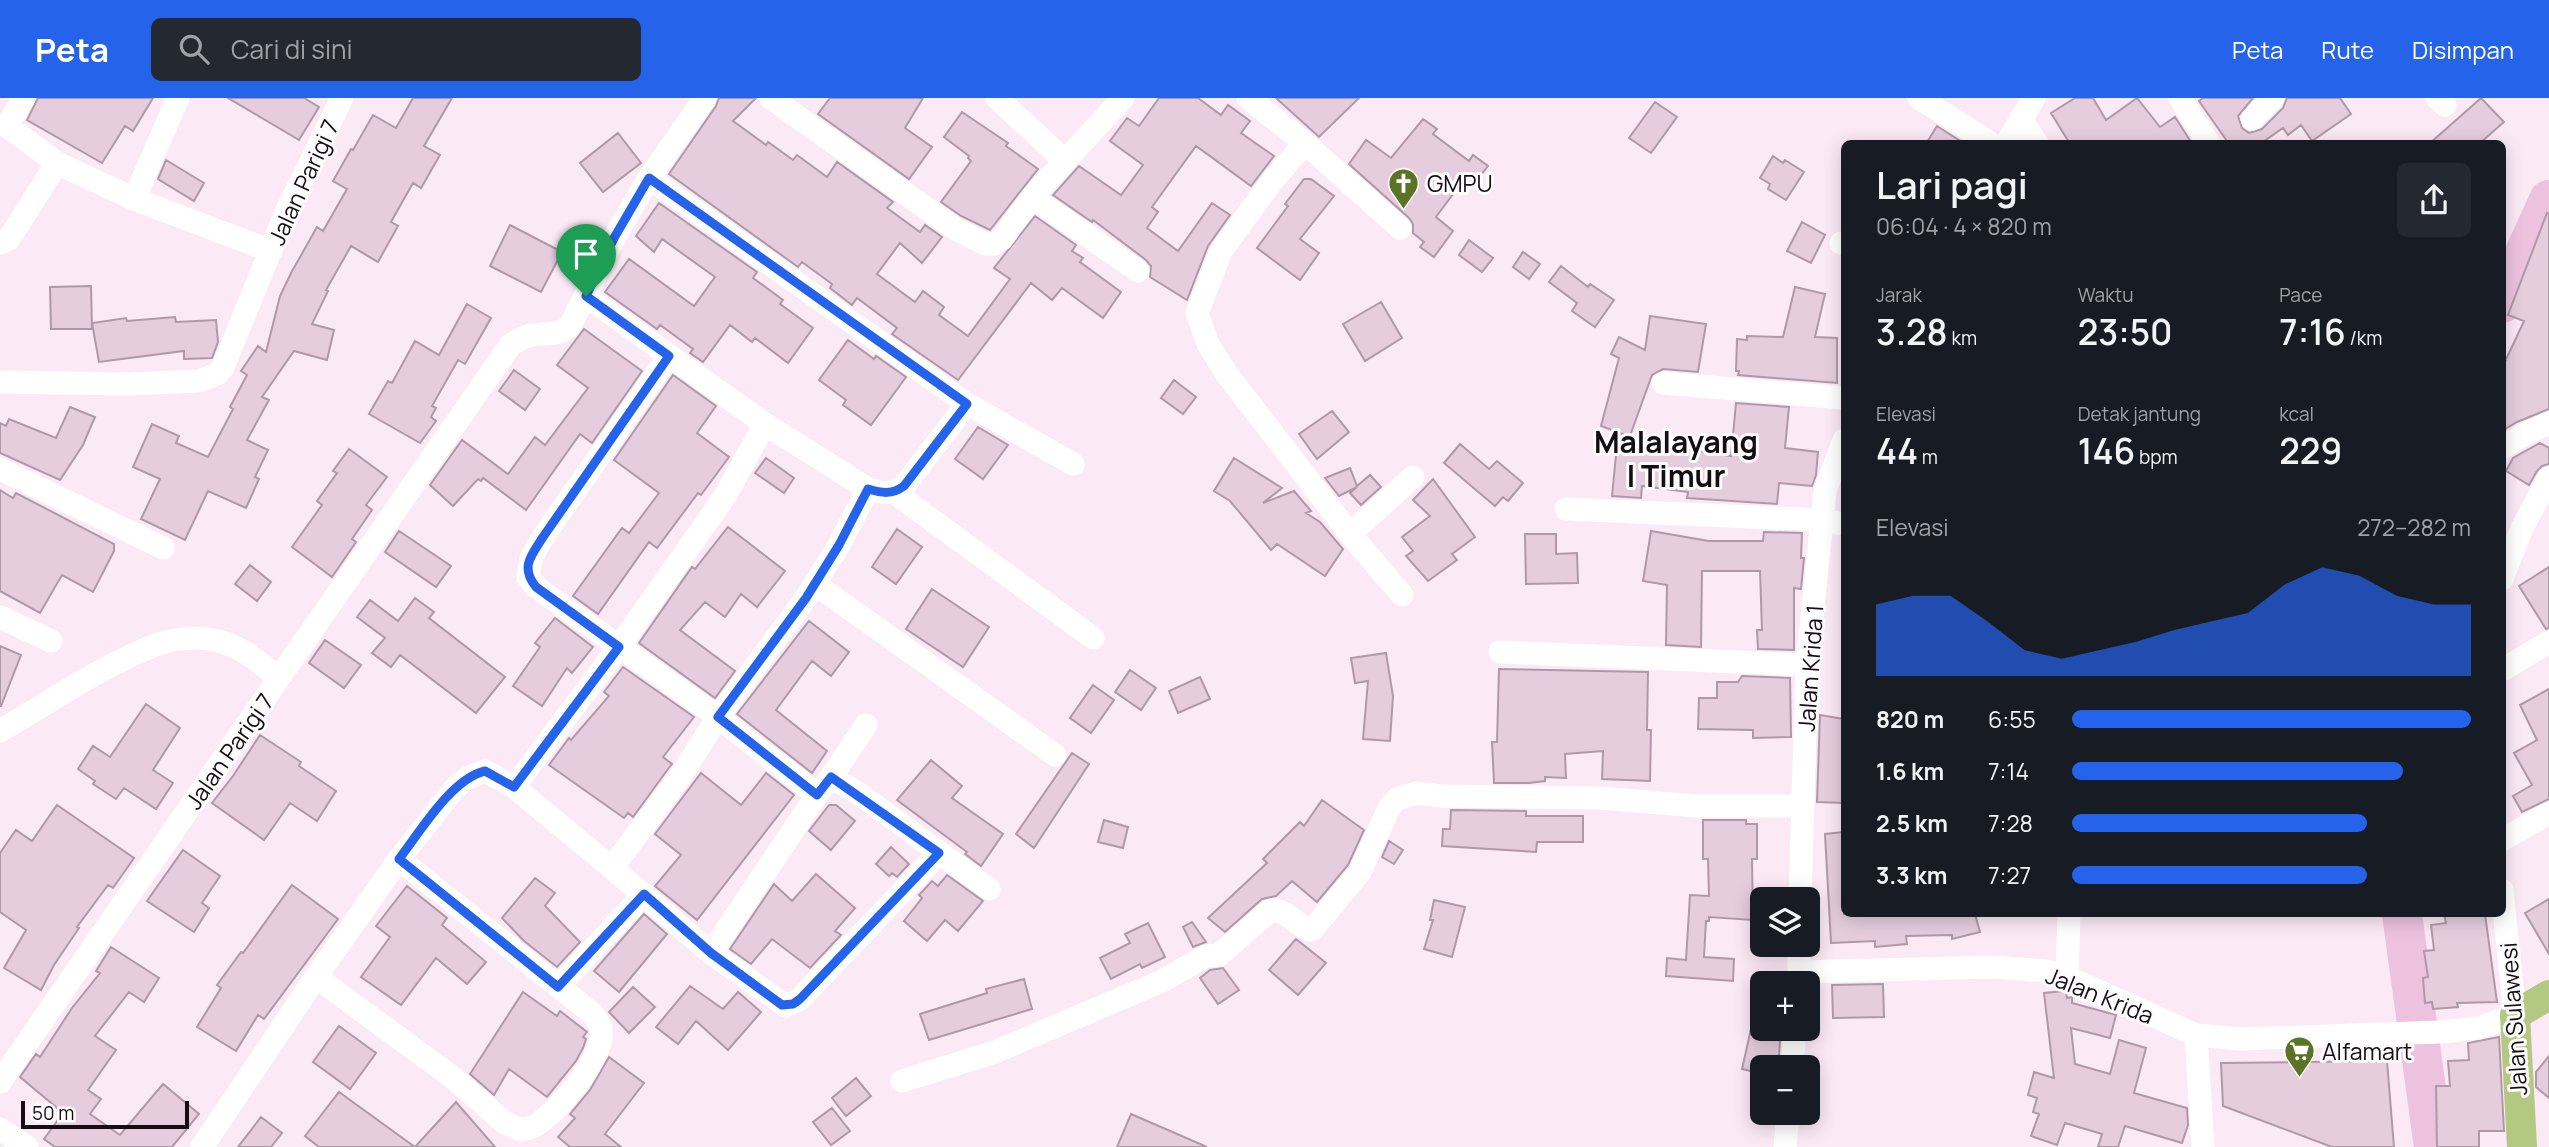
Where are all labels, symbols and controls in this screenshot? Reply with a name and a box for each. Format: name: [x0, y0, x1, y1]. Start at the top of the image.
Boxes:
search box: [151, 18, 641, 81]
text: Peta: [35, 27, 109, 72]
icon: search: [175, 30, 213, 68]
text: Cari di sini: [231, 31, 353, 67]
text: Peta: [2232, 33, 2283, 66]
text: Rute: [2321, 33, 2374, 66]
text: Disimpan: [2412, 33, 2514, 66]
street label: Jalan Parigi 7: [260, 114, 346, 250]
text: Lari pagi: [1876, 158, 2028, 210]
button: share: [2397, 163, 2471, 237]
church icon: GMPU: [1387, 166, 1421, 210]
place label: GMPU: [1427, 167, 1493, 199]
text: 06:04 · 4 × 820 m: [1876, 210, 2052, 242]
pin: [556, 224, 616, 296]
icon: arrive: [567, 235, 605, 273]
text: Jarak: [1876, 282, 1922, 308]
text: Waktu: [2078, 282, 2133, 308]
text: Pace: [2279, 282, 2322, 308]
text: 3.28: [1876, 308, 1948, 356]
text: 23:50: [2078, 308, 2173, 356]
text: 7:16: [2279, 308, 2346, 356]
text: km: [1948, 325, 1977, 351]
text: /km: [2346, 325, 2382, 351]
text: Elevasi: [1876, 401, 1936, 427]
text: Detak jantung: [2078, 401, 2201, 427]
text: kcal: [2279, 401, 2314, 427]
district label: Malalayang I Timur: [1594, 421, 1758, 496]
text: 44: [1876, 427, 1918, 475]
text: 146: [2078, 427, 2135, 475]
text: 229: [2279, 427, 2342, 475]
text: m: [1918, 444, 1938, 470]
text: bpm: [2135, 444, 2178, 470]
text: Elevasi: [1876, 511, 1949, 543]
text: 272–282 m: [2357, 511, 2471, 543]
street label: Jalan Krida 1: [1790, 603, 1830, 733]
street label: Jalan Parigi 7: [177, 687, 281, 815]
text: 820 m: [1876, 703, 1944, 735]
text: 6:55: [1988, 703, 2036, 735]
text: 1.6 km: [1876, 755, 1944, 787]
text: 7:14: [1988, 755, 2029, 787]
text: 2.5 km: [1876, 807, 1948, 839]
text: 7:28: [1988, 807, 2033, 839]
text: 3.3 km: [1876, 859, 1947, 891]
text: 7:27: [1988, 859, 2031, 891]
map controls: [1750, 887, 1820, 1125]
button: layers: [1750, 887, 1820, 957]
street label: Jalan Sulawesi: [2492, 941, 2534, 1097]
street label: Jalan Krida: [2041, 959, 2159, 1031]
button: +: [1750, 971, 1820, 1041]
supermarket icon: Alfamart: [2282, 1034, 2316, 1078]
place label: Alfamart: [2322, 1035, 2412, 1067]
button: −: [1750, 1055, 1820, 1125]
scale bar: [21, 1098, 189, 1130]
text: 50 m: [32, 1100, 74, 1126]

